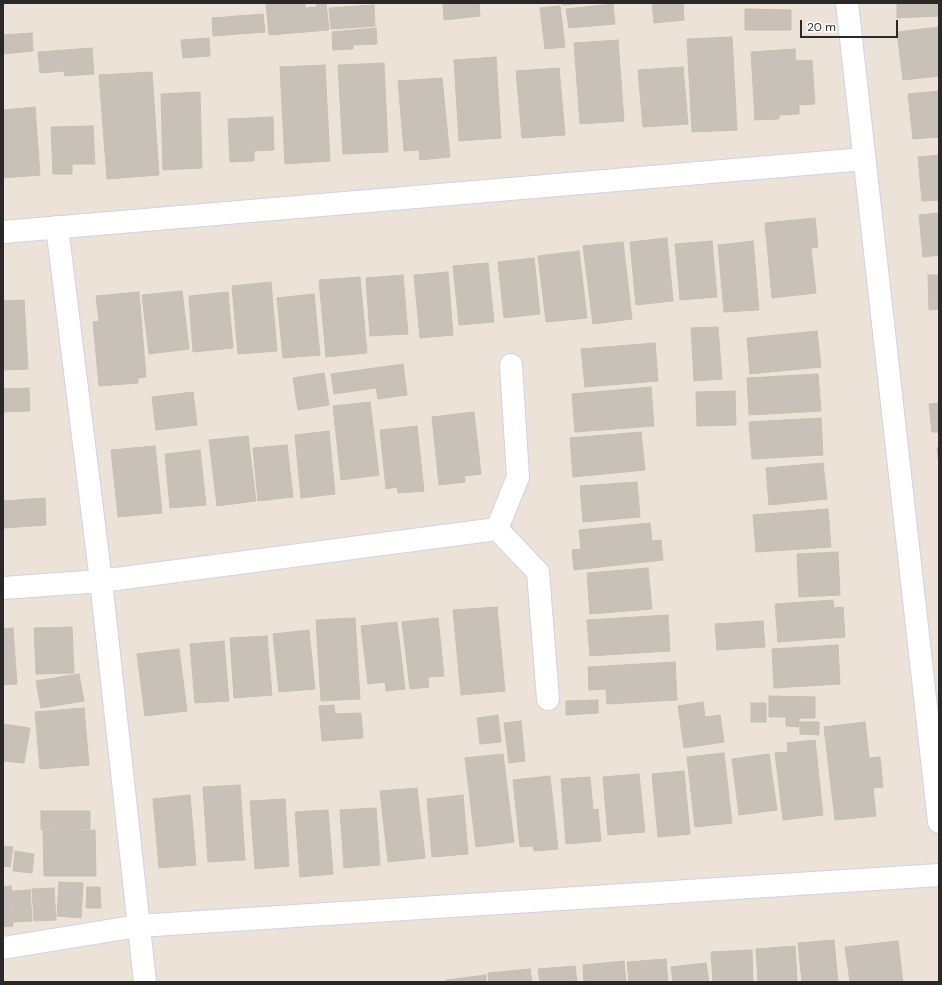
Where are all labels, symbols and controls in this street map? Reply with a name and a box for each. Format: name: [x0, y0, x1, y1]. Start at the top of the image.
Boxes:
scale bar: [802, 12, 900, 38]
text: 20 m: [807, 19, 836, 35]

